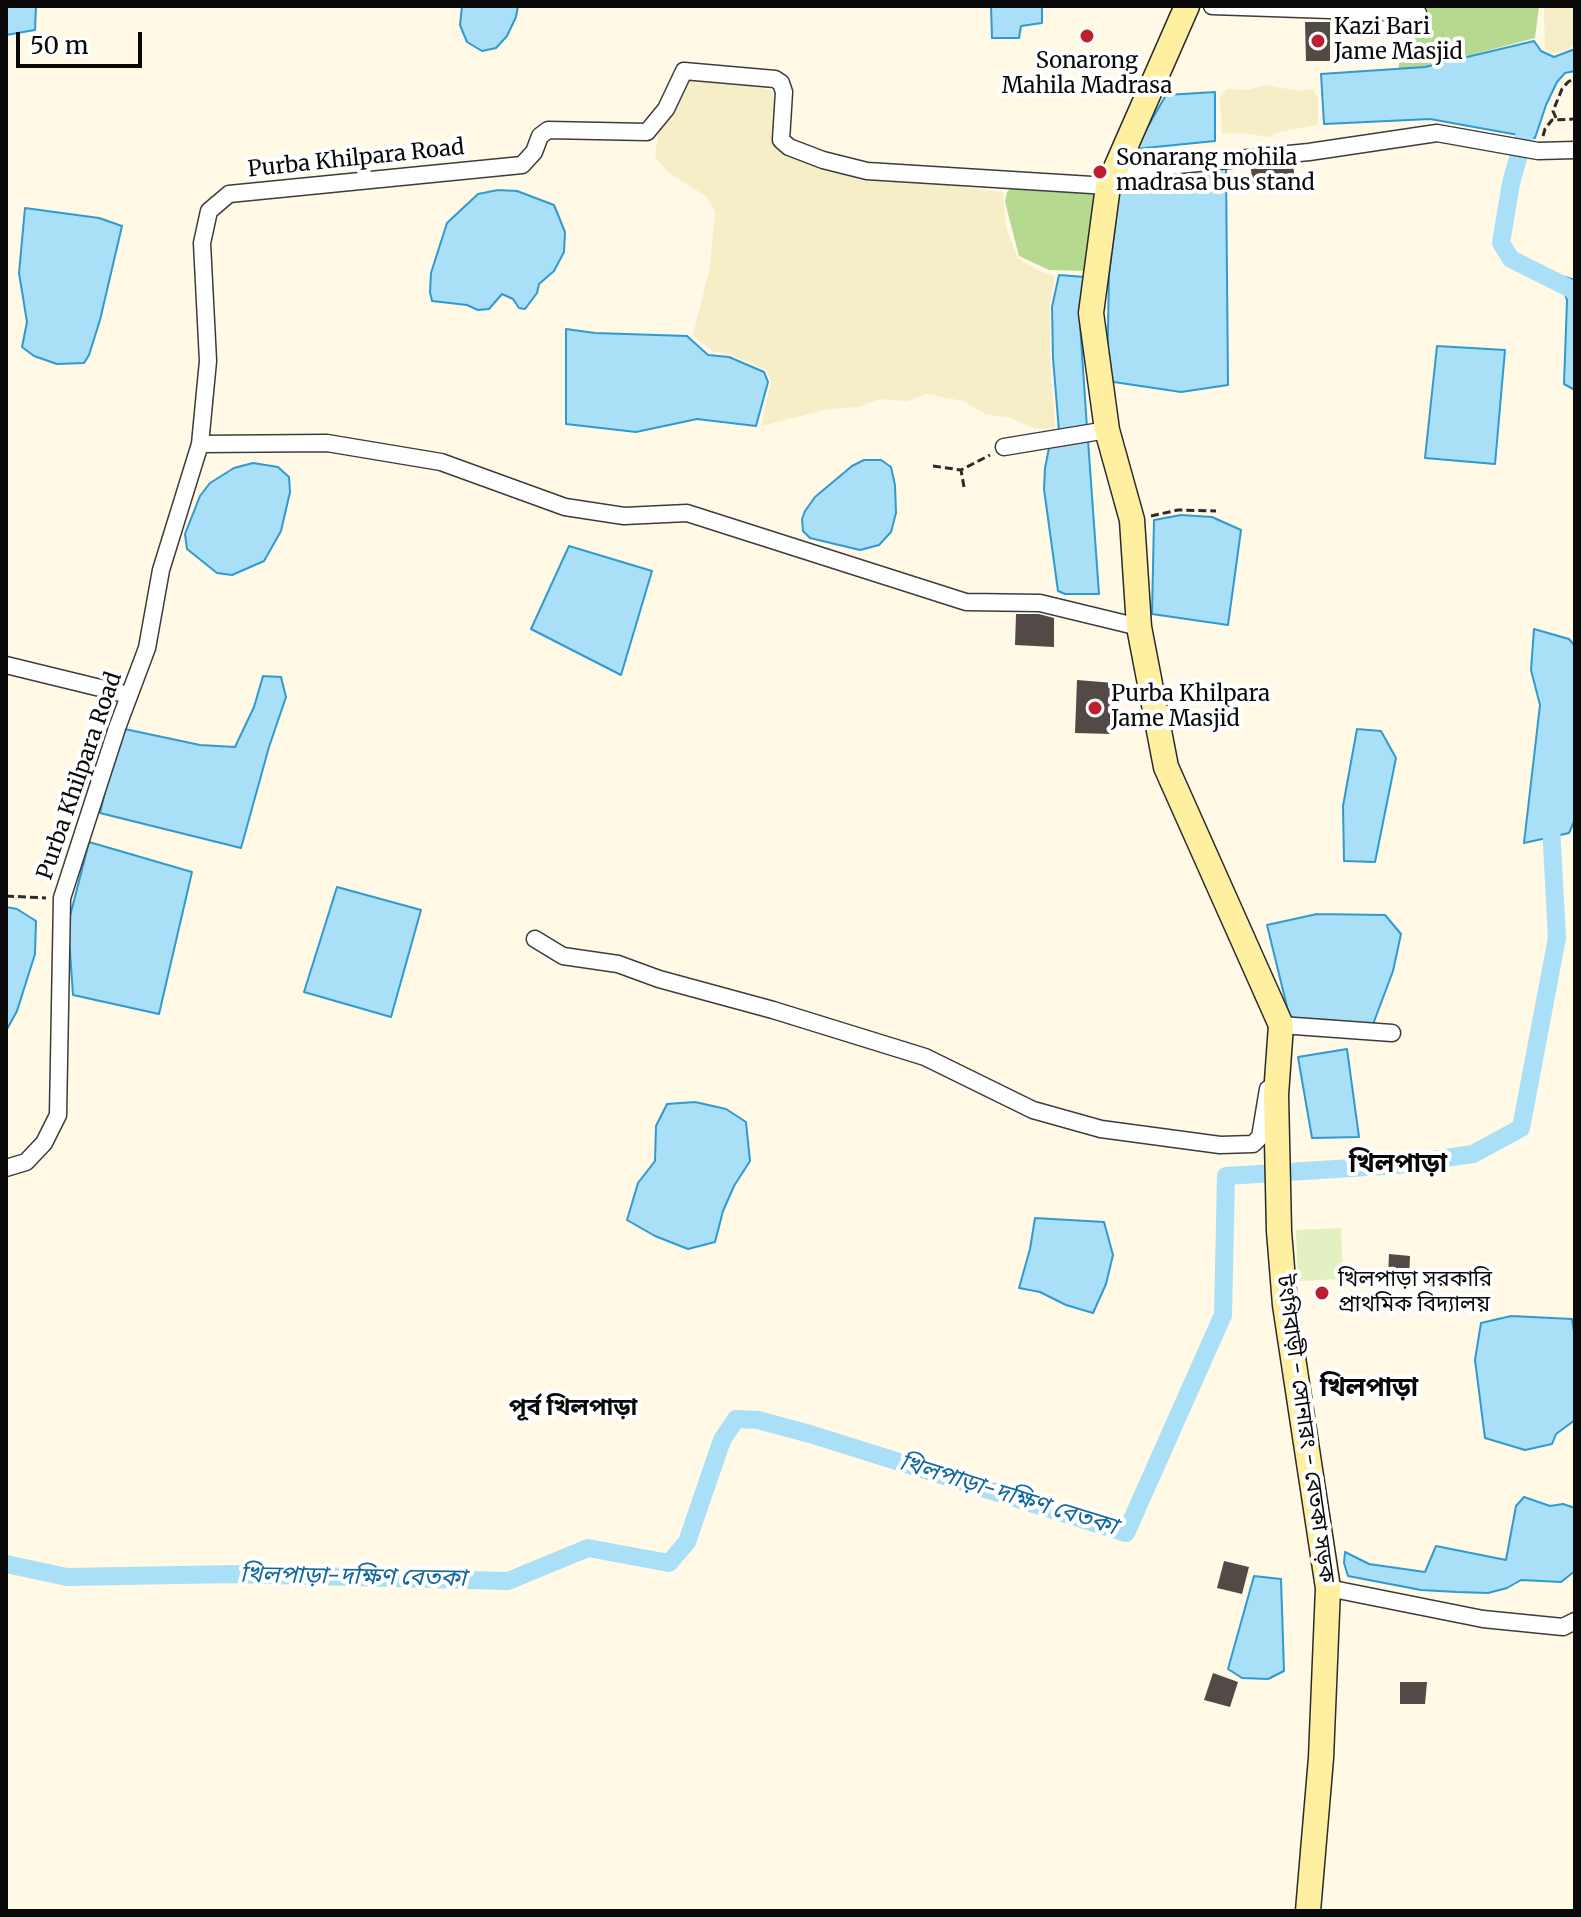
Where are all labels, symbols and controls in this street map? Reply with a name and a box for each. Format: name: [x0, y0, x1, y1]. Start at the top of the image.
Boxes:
place label: Kazi Bari Jame Masjid: [1334, 15, 1463, 66]
scale bar: [20, 16, 146, 66]
marker: Sonarong Mahila Madrasa: [1078, 27, 1096, 45]
text: 50 m: [30, 30, 89, 61]
marker: Kazi Bari Jame Masjid: [1309, 32, 1327, 50]
place label: Sonarong Mahila Madrasa: [1002, 49, 1172, 100]
street label: Purba Khilpara Road: [246, 134, 466, 184]
place label: Sonarang mohila madrasa bus stand: [1116, 146, 1315, 198]
marker: Sonarang mohila madrasa bus stand: [1091, 163, 1109, 181]
street label: Purba Khilpara Road: [32, 669, 128, 883]
place label: Purba Khilpara Jame Masjid: [1111, 682, 1270, 734]
marker: Purba Khilpara Jame Masjid: [1086, 699, 1104, 717]
district label: খিলপাড়া: [1349, 1149, 1447, 1181]
place label: খিলপাড়া সরকারি প্রাথমিক বিদ্যালয়: [1338, 1267, 1492, 1318]
street label: টংগিবাড়ী - সোনারং - বেতকা সড়ক: [1270, 1273, 1340, 1585]
marker: খিলপাড়া সরকারি প্রাথমিক বিদ্যালয়: [1313, 1284, 1331, 1302]
district label: খিলপাড়া: [1320, 1373, 1418, 1405]
district label: পূর্ব খিলপাড়া: [509, 1394, 637, 1422]
water label: খিলপাড়া-দক্ষিণ বেতকা: [896, 1448, 1120, 1542]
water label: খিলপাড়া-দক্ষিণ বেতকা: [240, 1561, 466, 1593]

